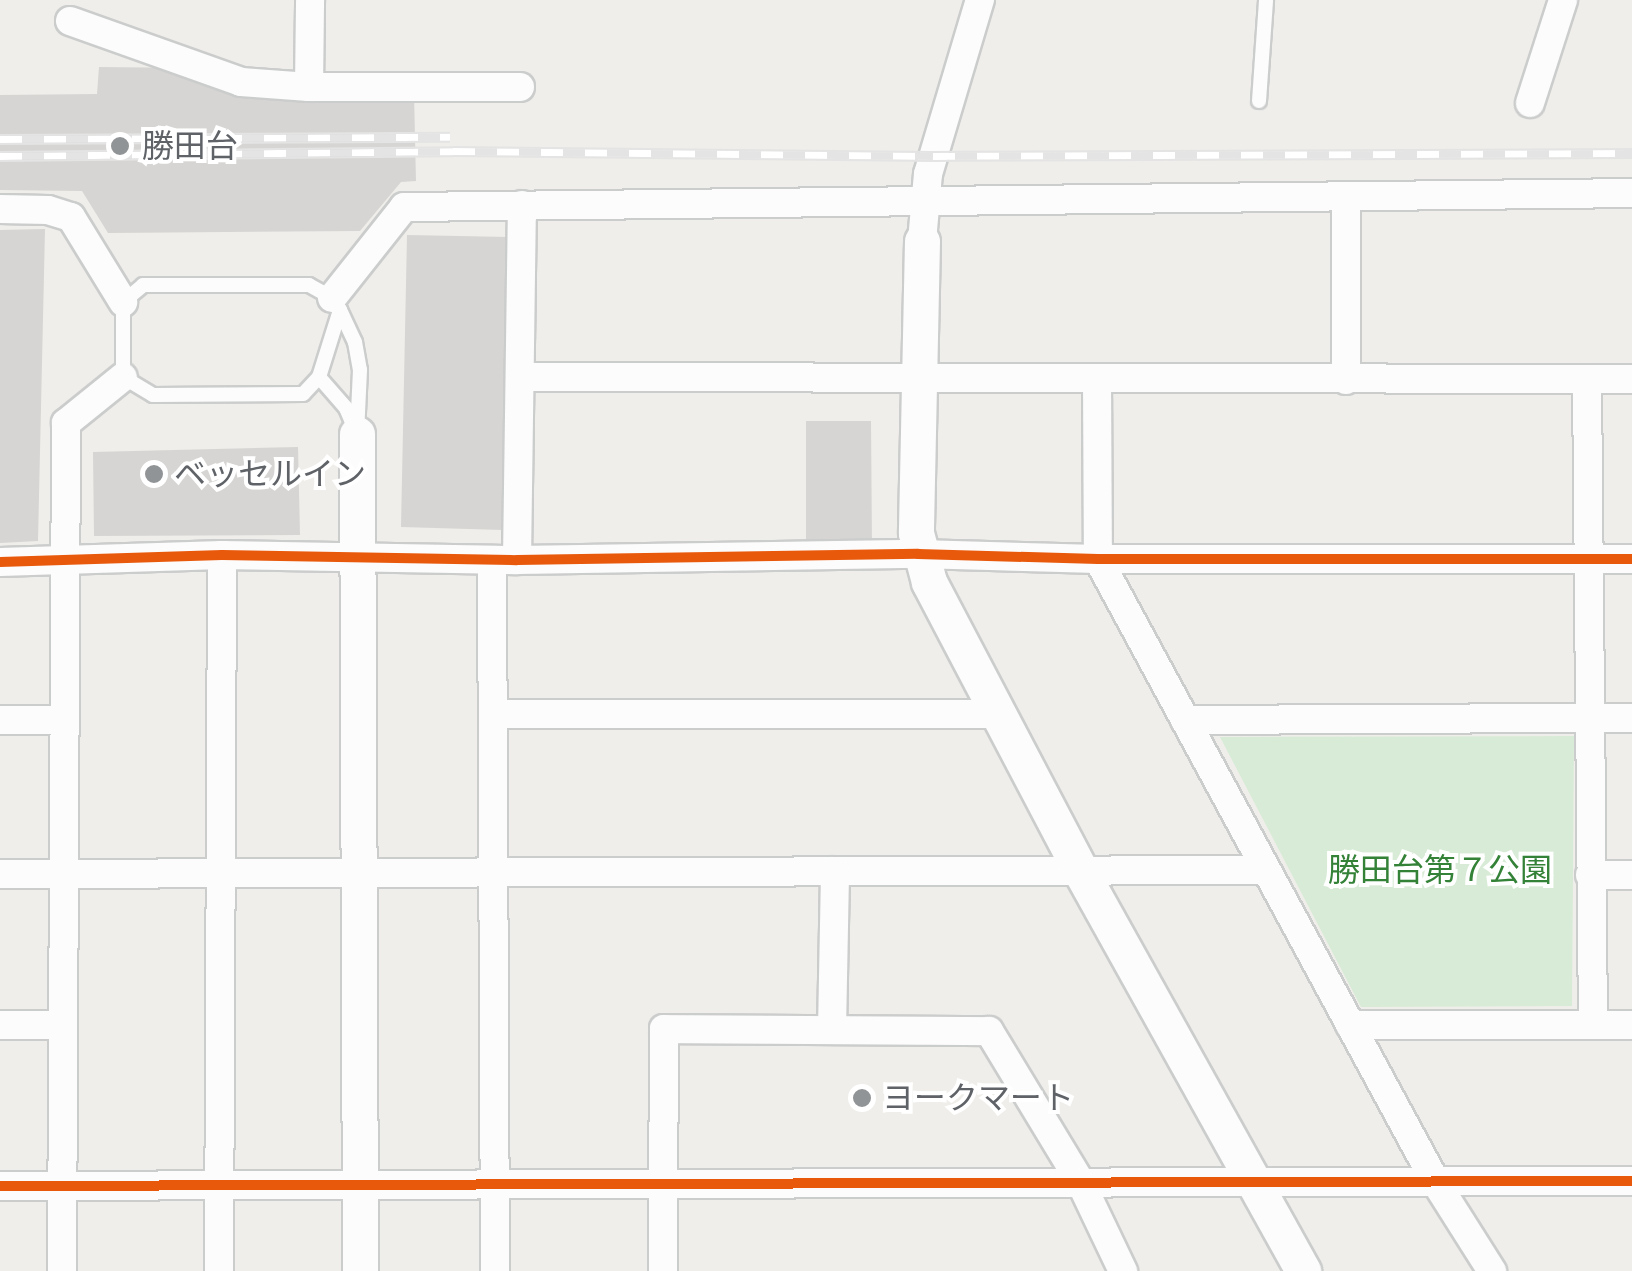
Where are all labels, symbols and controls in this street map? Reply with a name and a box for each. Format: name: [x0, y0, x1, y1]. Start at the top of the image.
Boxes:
place label: 勝田台: [142, 127, 238, 165]
marker: 勝田台: [107, 133, 133, 159]
place label: ベッセルイン: [174, 455, 366, 493]
marker: ベッセルイン: [143, 463, 165, 485]
park label: 勝田台第７公園: [1328, 851, 1552, 889]
place label: ヨークマート: [882, 1079, 1074, 1117]
marker: ヨークマート: [851, 1087, 873, 1109]

